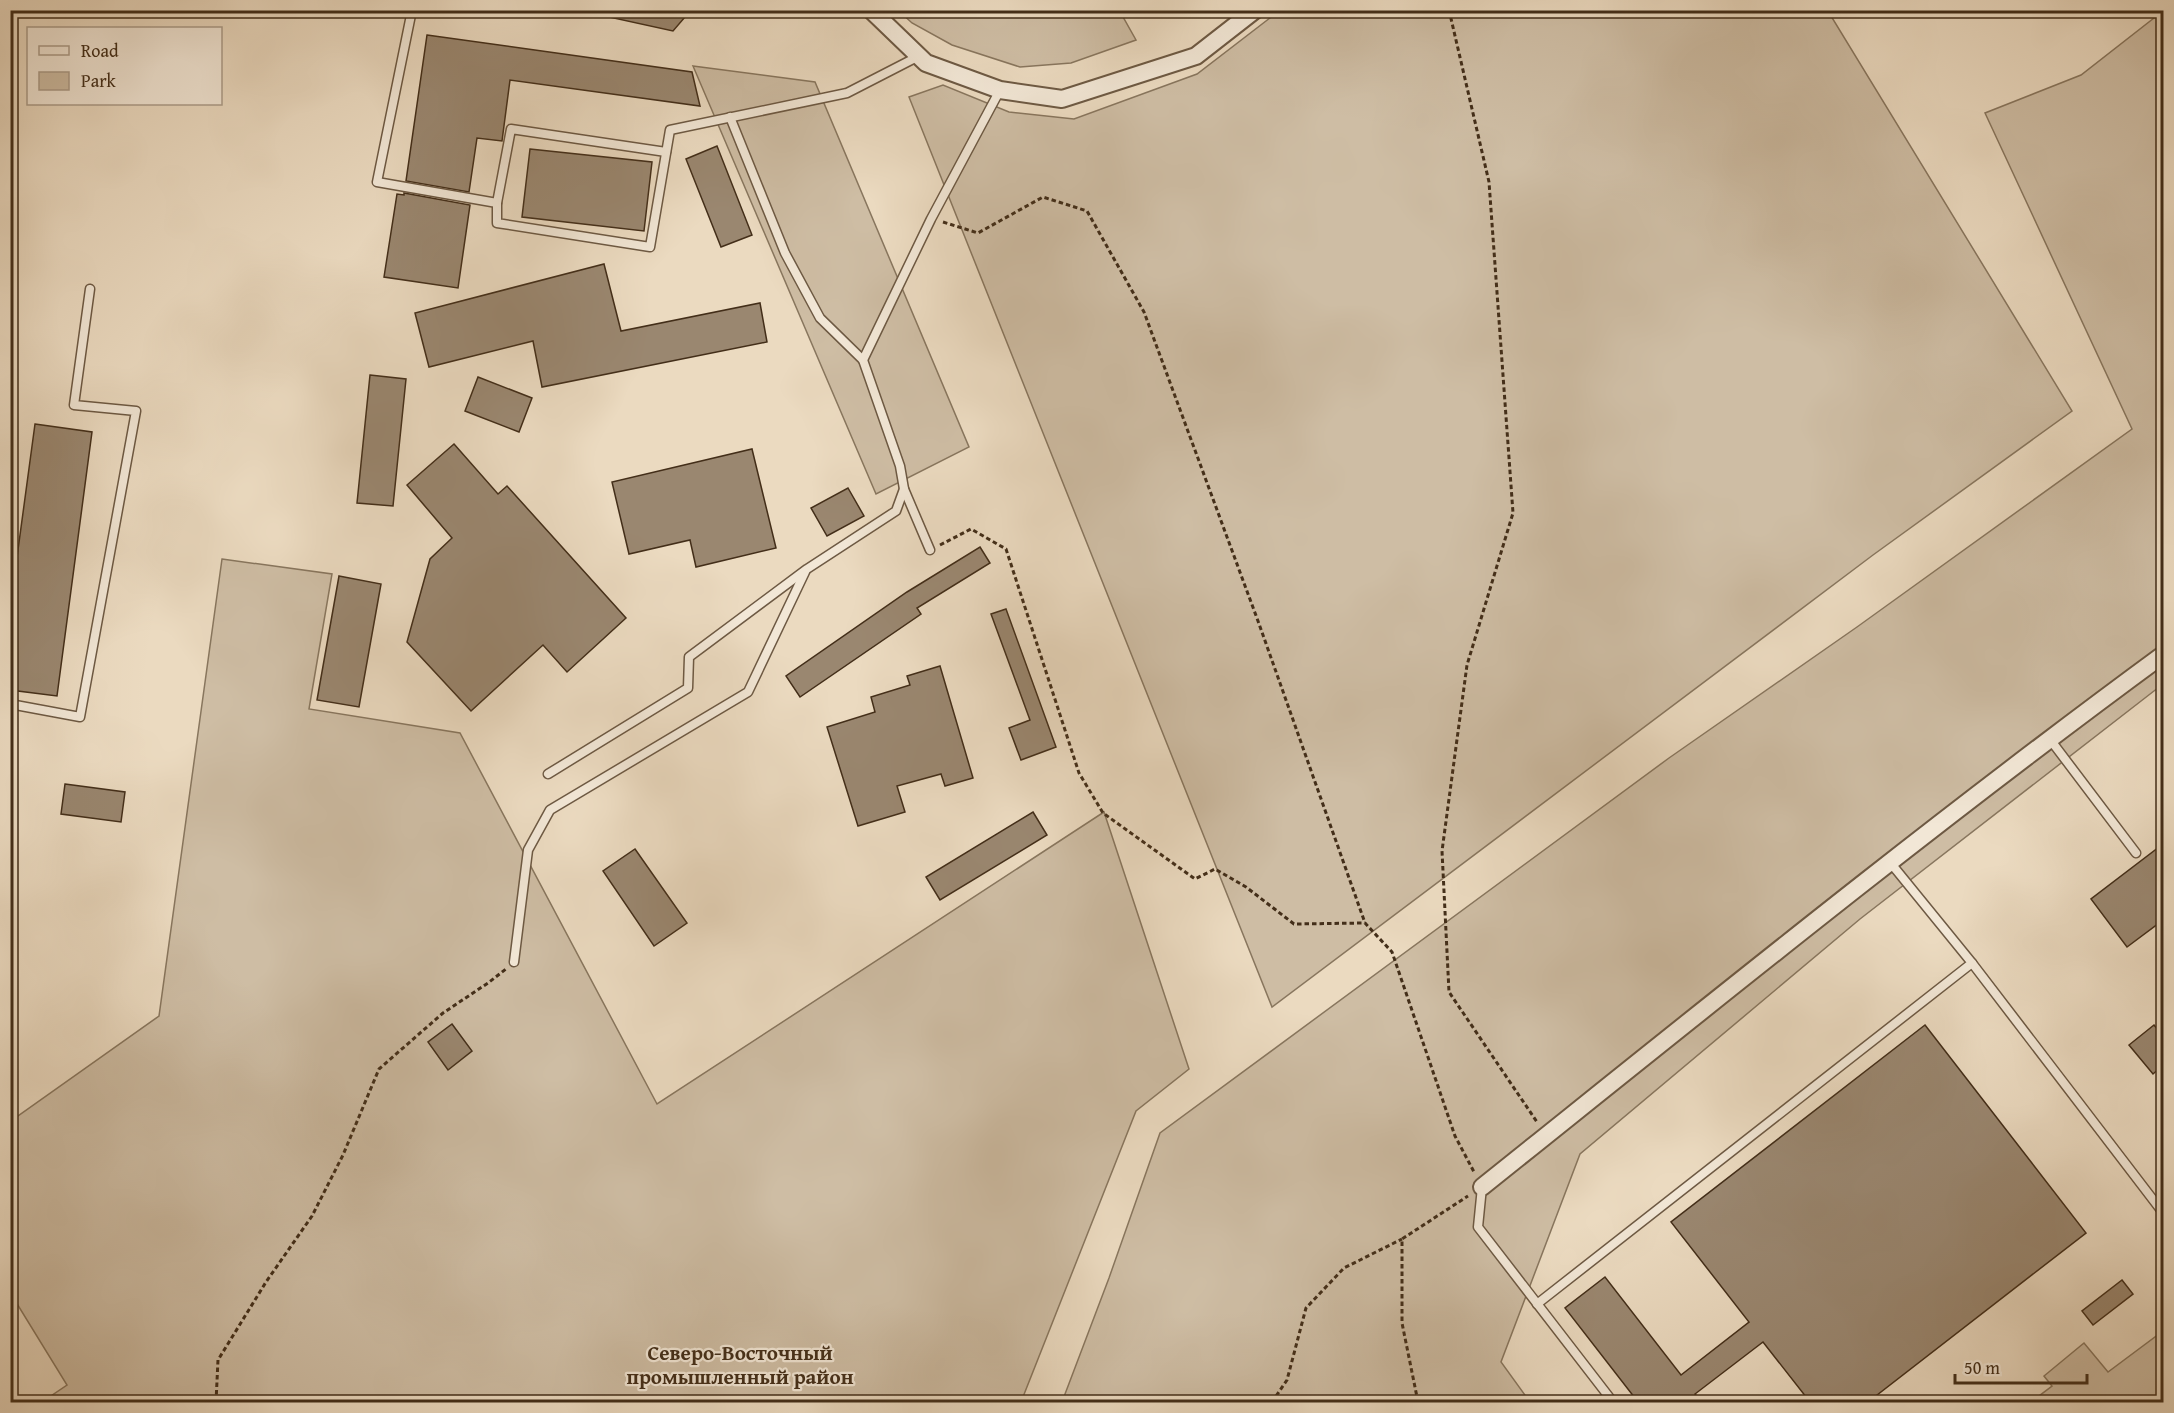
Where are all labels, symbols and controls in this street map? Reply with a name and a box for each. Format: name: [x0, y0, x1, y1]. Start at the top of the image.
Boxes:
legend: [27, 27, 222, 105]
text: Road: [81, 37, 119, 64]
text: Park: [81, 67, 117, 94]
district label: Северо-Восточный промышленный район: [626, 1337, 854, 1392]
scale bar: [1955, 1347, 2087, 1385]
text: 50 m: [1964, 1354, 2000, 1381]

